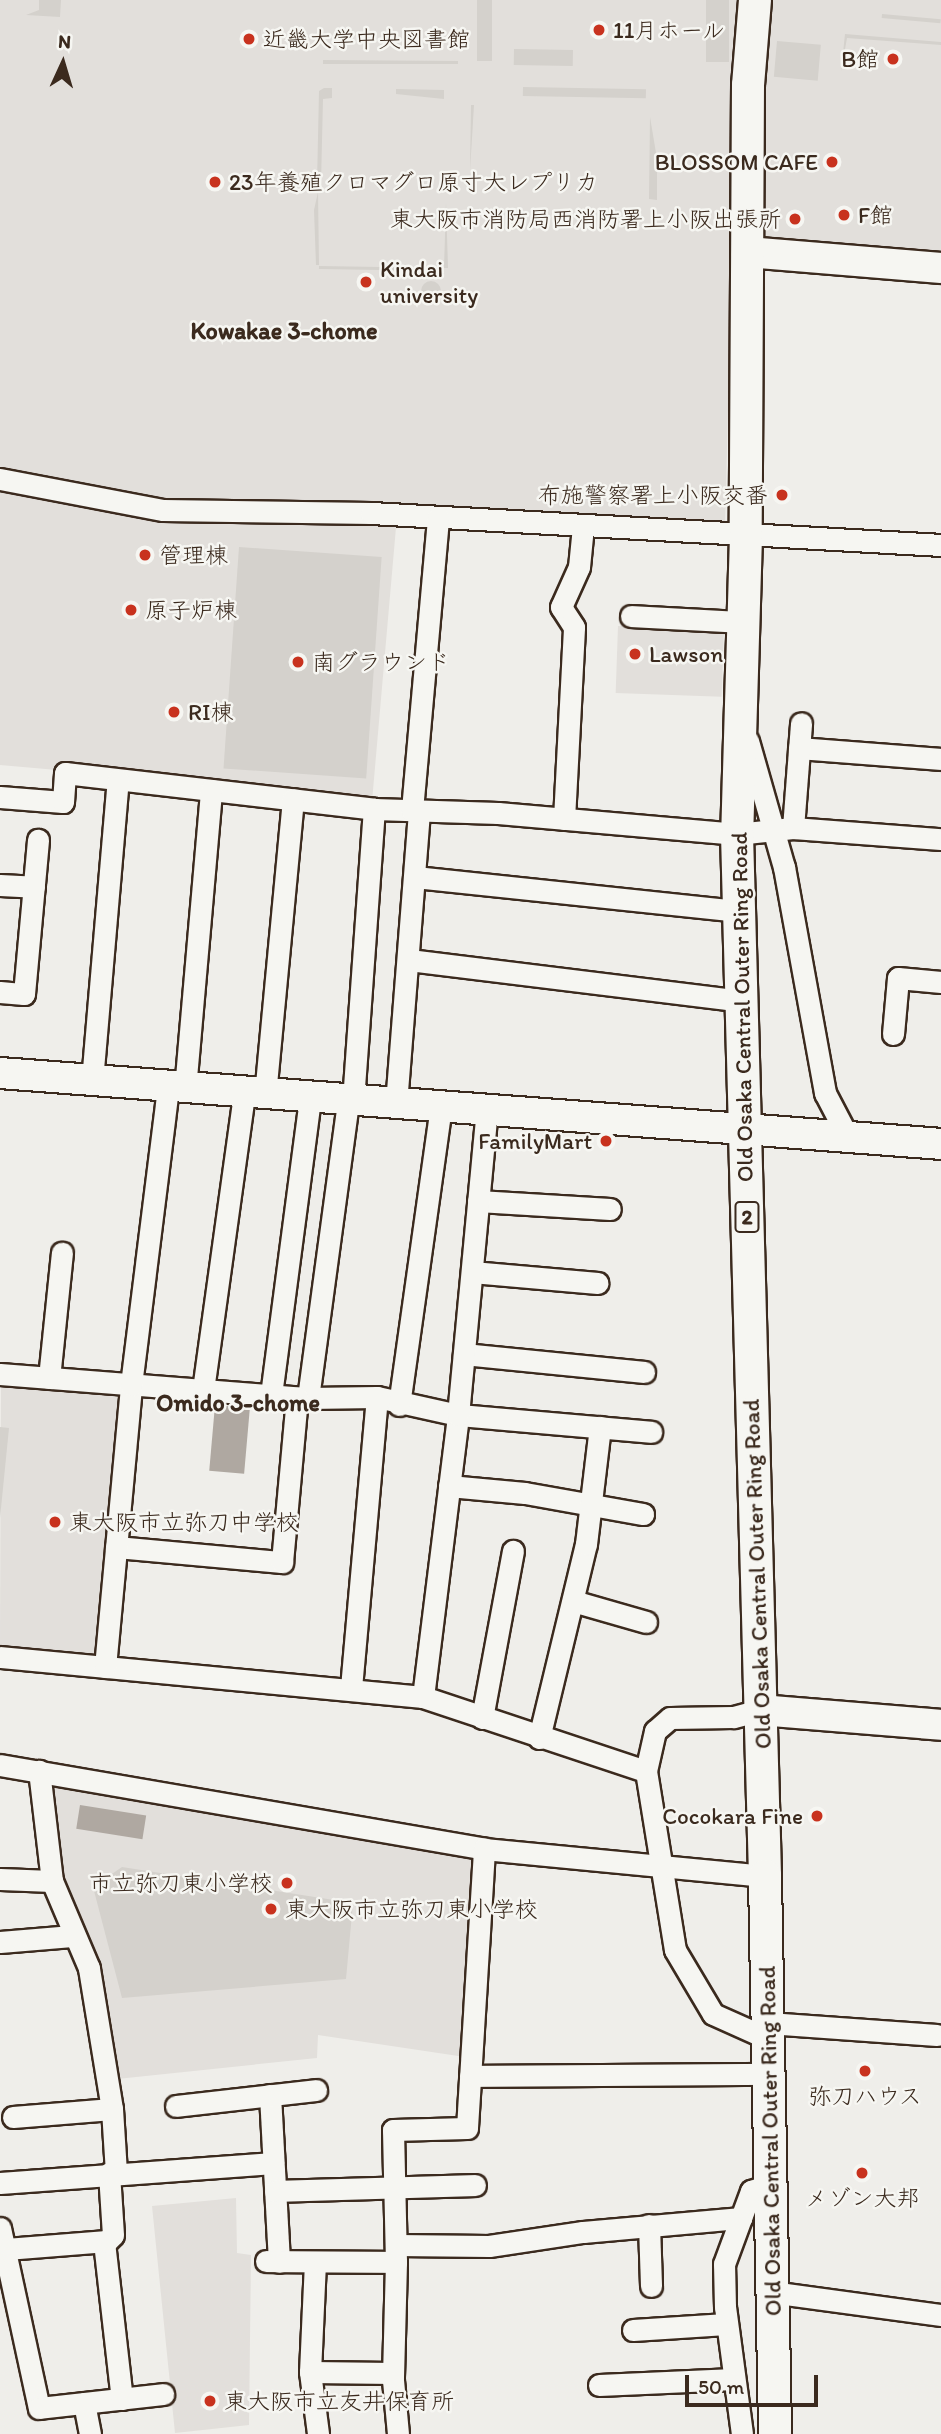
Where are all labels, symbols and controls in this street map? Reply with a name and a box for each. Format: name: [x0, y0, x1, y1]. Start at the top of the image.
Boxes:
place label: 11月ホール: [613, 16, 726, 44]
marker: 11月ホール: [591, 22, 607, 38]
place label: 近畿大学中央図書館: [263, 25, 470, 53]
north arrow: [28, 28, 98, 98]
text: N: [57, 30, 72, 53]
marker: 近畿大学中央図書館: [241, 31, 257, 47]
place label: B館: [841, 45, 879, 73]
marker: B館: [885, 51, 901, 67]
place label: BLOSSOM CAFE: [654, 148, 818, 176]
marker: BLOSSOM CAFE: [824, 154, 840, 170]
place label: 23年養殖クロマグロ原寸大レプリカ: [229, 168, 599, 196]
marker: 23年養殖クロマグロ原寸大レプリカ: [207, 174, 223, 190]
place label: F館: [858, 201, 893, 229]
place label: 東大阪市消防局西消防署上小阪出張所: [390, 205, 781, 233]
marker: F館: [836, 207, 852, 223]
marker: 東大阪市消防局西消防署上小阪出張所: [787, 211, 803, 227]
place label: Kindai university: [380, 255, 478, 309]
marker: Kindai university: [358, 274, 374, 290]
district label: Kowakae 3-chome: [190, 317, 378, 345]
place label: 布施警察署上小阪交番: [538, 481, 768, 509]
marker: 布施警察署上小阪交番: [774, 487, 790, 503]
place label: 管理棟: [159, 541, 228, 569]
marker: 管理棟: [137, 547, 153, 563]
place label: 原子炉棟: [145, 596, 237, 624]
marker: 原子炉棟: [123, 602, 139, 618]
place label: Lawson: [649, 640, 723, 668]
marker: Lawson: [627, 646, 643, 662]
place label: 南グラウンド: [312, 648, 450, 676]
marker: 南グラウンド: [290, 654, 306, 670]
place label: RI棟: [188, 698, 233, 726]
marker: RI棟: [166, 704, 182, 720]
street label: Old Osaka Central Outer Ring Road: [725, 832, 759, 1182]
place label: FamilyMart: [478, 1127, 592, 1155]
marker: FamilyMart: [598, 1133, 614, 1149]
road number: 2: [733, 1200, 761, 1234]
district label: Omido 3-chome: [156, 1389, 320, 1417]
street label: Old Osaka Central Outer Ring Road: [737, 1399, 777, 1749]
place label: 東大阪市立弥刀中学校: [69, 1508, 299, 1536]
marker: 東大阪市立弥刀中学校: [47, 1514, 63, 1530]
place label: Cocokara Fine: [662, 1802, 803, 1830]
marker: Cocokara Fine: [809, 1808, 825, 1824]
place label: 市立弥刀東小学校: [89, 1869, 273, 1897]
marker: 市立弥刀東小学校: [279, 1875, 295, 1891]
place label: 東大阪市立弥刀東小学校: [285, 1895, 538, 1923]
marker: 東大阪市立弥刀東小学校: [263, 1901, 279, 1917]
street label: Old Osaka Central Outer Ring Road: [753, 1966, 787, 2316]
marker: 弥刀ハウス: [857, 2063, 873, 2079]
place label: 弥刀ハウス: [808, 2082, 922, 2110]
marker: メゾン大邦: [854, 2165, 870, 2181]
place label: メゾン大邦: [805, 2184, 919, 2212]
scale bar: [689, 2360, 822, 2404]
text: 50 m: [698, 2374, 744, 2399]
place label: 東大阪市立友井保育所: [224, 2387, 454, 2415]
marker: 東大阪市立友井保育所: [202, 2393, 218, 2409]

